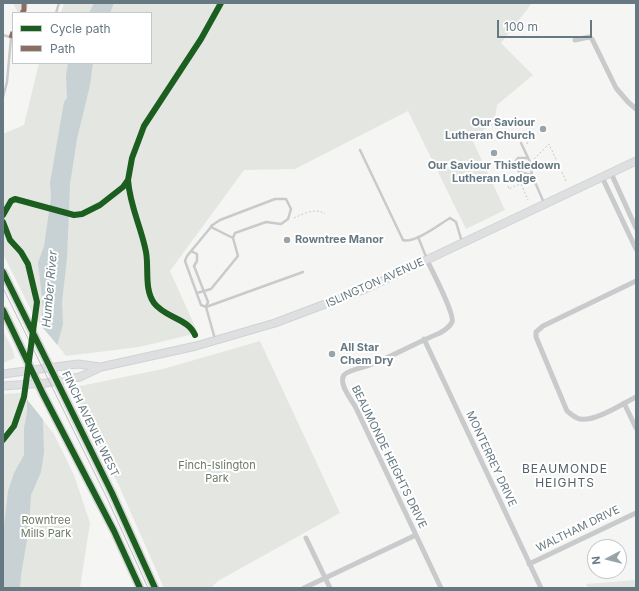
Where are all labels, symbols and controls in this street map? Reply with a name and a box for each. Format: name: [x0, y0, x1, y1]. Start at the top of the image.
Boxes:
legend: [12, 12, 152, 64]
scale bar: [499, 12, 594, 38]
text: 100 m: [504, 19, 538, 34]
text: Cycle path: [50, 21, 111, 36]
text: Path: [50, 41, 75, 56]
place label: Our Saviour Lutheran Church: [445, 116, 535, 142]
marker: Our Saviour Lutheran Church: [538, 124, 548, 134]
marker: Our Saviour Thistledown Lutheran Lodge: [489, 148, 499, 158]
place label: Our Saviour Thistledown Lutheran Lodge: [428, 159, 560, 185]
place label: Rowntree Manor: [295, 233, 384, 247]
marker: Rowntree Manor: [282, 235, 292, 245]
water label: Humber River: [39, 250, 61, 328]
street label: ISLINGTON AVENUE: [324, 255, 426, 311]
place label: All Star Chem Dry: [340, 341, 393, 367]
marker: All Star Chem Dry: [327, 349, 337, 359]
street label: FINCH AVENUE WEST: [59, 369, 121, 479]
street label: BEAUMONDE HEIGHTS DRIVE: [349, 383, 429, 531]
street label: MONTERREY DRIVE: [463, 409, 519, 509]
park label: Finch-Islington Park: [178, 459, 256, 485]
district label: BEAUMONDE HEIGHTS: [522, 462, 608, 490]
street label: WALTHAM DRIVE: [534, 503, 622, 555]
park label: Rowntree Mills Park: [21, 514, 71, 540]
north arrow: [587, 539, 627, 579]
text: N: [589, 555, 604, 565]

